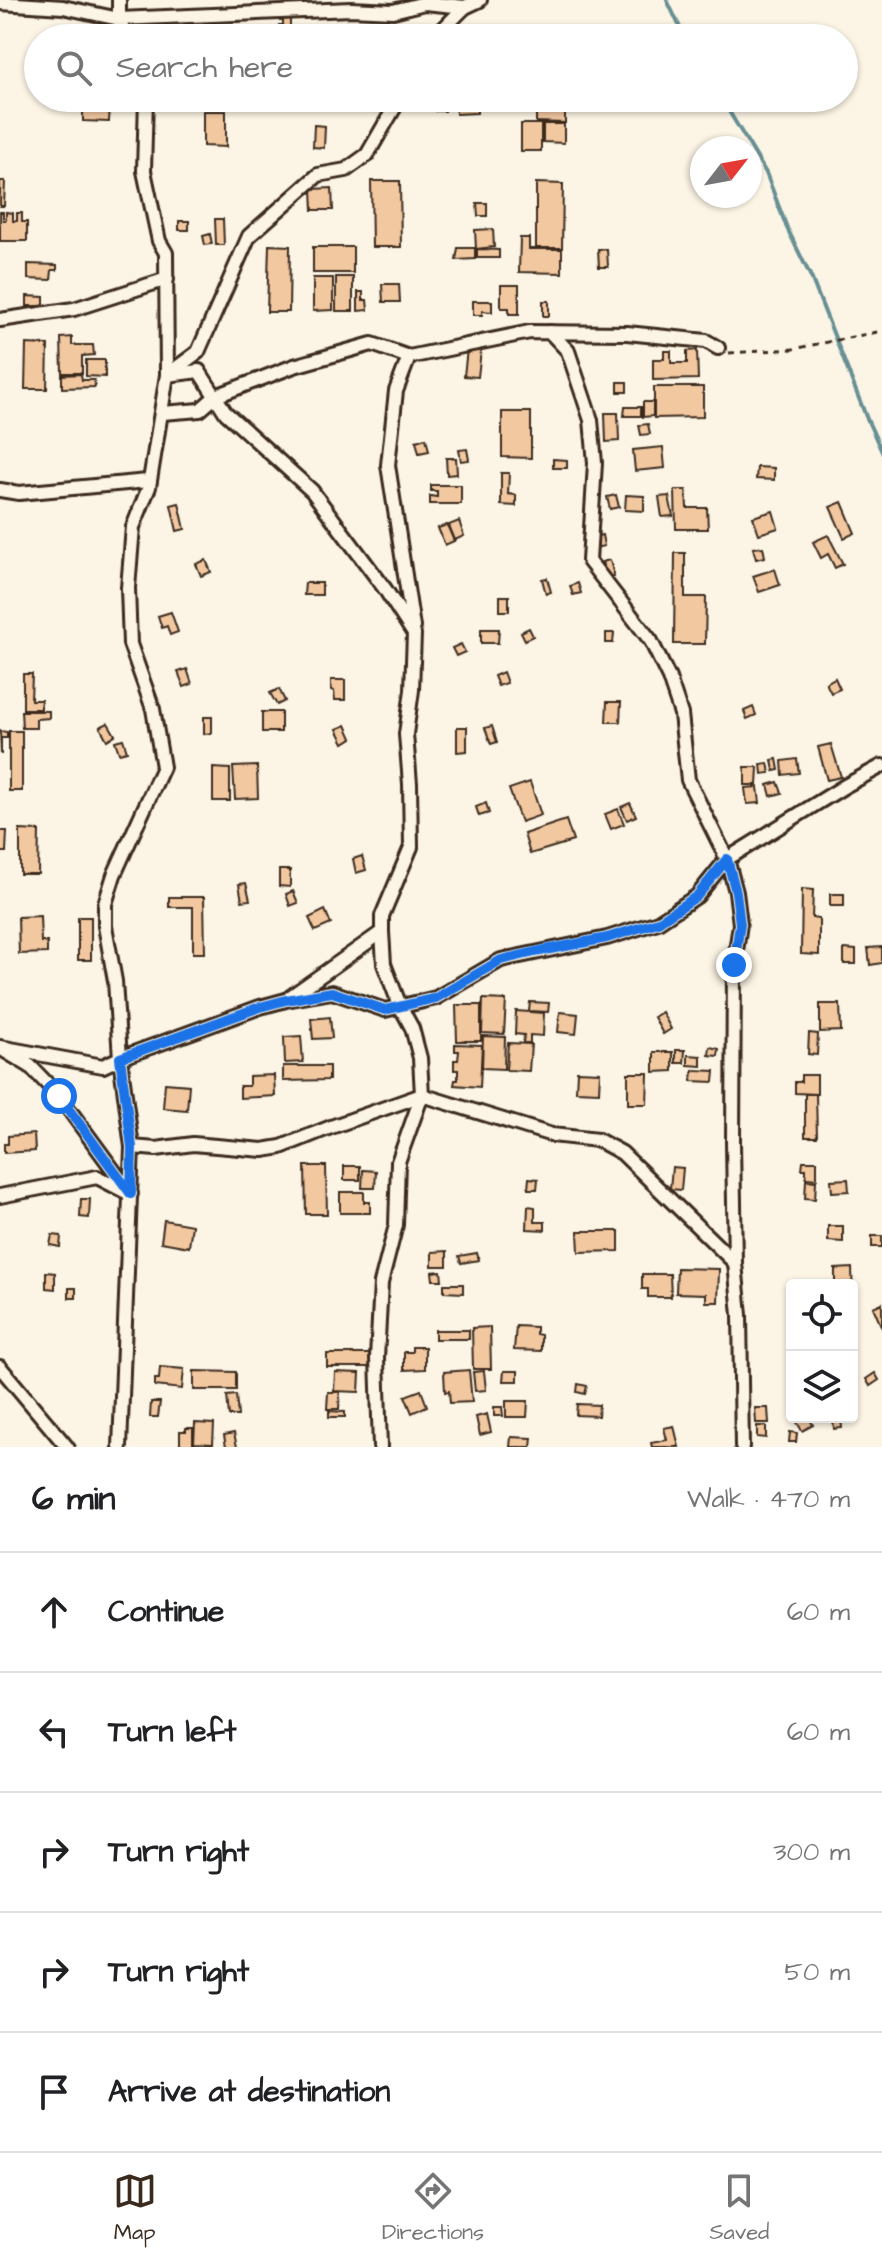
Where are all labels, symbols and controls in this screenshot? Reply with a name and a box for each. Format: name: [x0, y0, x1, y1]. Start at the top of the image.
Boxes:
search box: [24, 24, 858, 112]
icon: search: [52, 46, 96, 90]
text: Search here: [116, 47, 293, 89]
north arrow: [690, 136, 762, 208]
route end: [716, 947, 752, 983]
route start: [41, 1078, 77, 1114]
map controls: [786, 1279, 858, 1423]
button: locate: [786, 1279, 858, 1351]
button: layers: [786, 1351, 858, 1423]
text: 6 min: [32, 1475, 116, 1523]
text: Walk · 470 m: [687, 1481, 850, 1517]
icon: ahead: [32, 1590, 76, 1634]
text: Continue: [108, 1591, 224, 1633]
text: 60 m: [787, 1594, 850, 1630]
icon: left: [32, 1710, 76, 1754]
text: Turn left: [108, 1711, 236, 1753]
text: 60 m: [787, 1714, 850, 1750]
icon: right: [32, 1830, 76, 1874]
text: Turn right: [108, 1831, 249, 1873]
text: 300 m: [773, 1834, 850, 1870]
icon: right: [32, 1950, 76, 1994]
text: Turn right: [108, 1951, 249, 1993]
text: 50 m: [785, 1954, 850, 1990]
icon: arrive: [32, 2070, 76, 2114]
text: Arrive at destination: [108, 2071, 390, 2113]
tab: Map: [113, 2169, 157, 2248]
tab: Directions: [382, 2169, 484, 2248]
tab: Saved: [709, 2169, 769, 2248]

